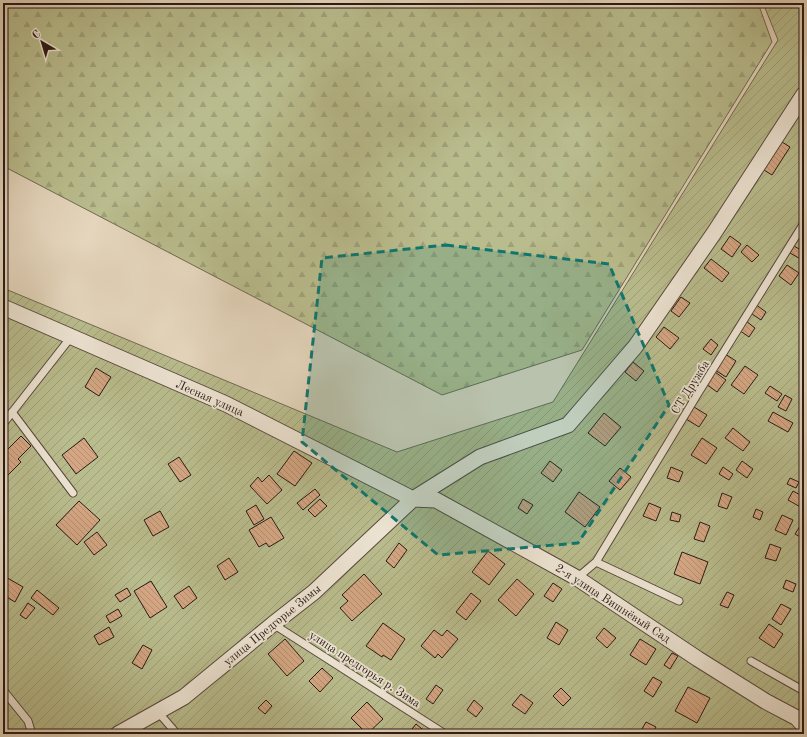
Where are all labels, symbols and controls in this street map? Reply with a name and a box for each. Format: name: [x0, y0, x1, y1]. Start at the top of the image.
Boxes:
north arrow: [22, 22, 62, 62]
text: С: [31, 29, 43, 42]
street label: СТ Дружба: [670, 358, 712, 417]
street label: Лесная улица: [174, 379, 245, 419]
street label: 2-я улица Вишнёвый Сад: [553, 562, 672, 646]
street label: улица Предгорье Зимы: [222, 583, 324, 669]
street label: улица предгорья р. Зима: [307, 629, 422, 710]

